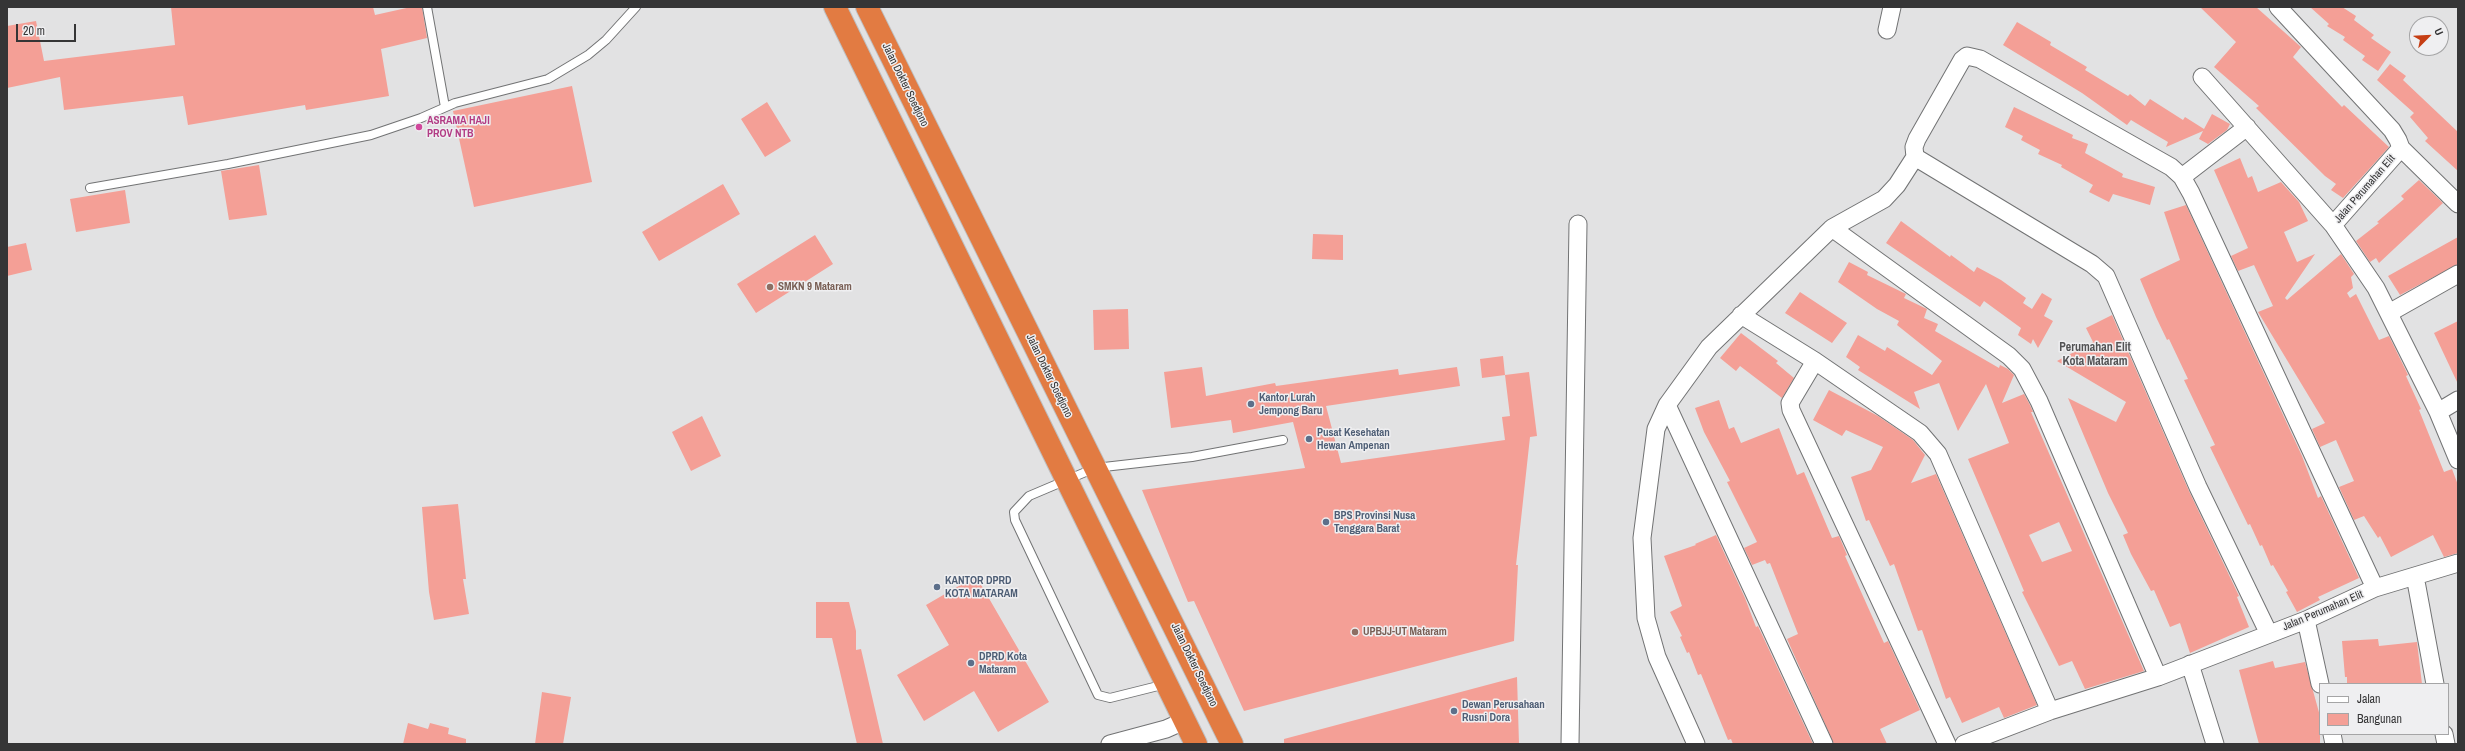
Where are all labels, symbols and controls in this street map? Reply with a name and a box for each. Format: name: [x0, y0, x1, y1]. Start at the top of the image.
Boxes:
scale bar: [18, 16, 78, 42]
north arrow: [2409, 16, 2449, 56]
text: 20 m: [23, 23, 45, 39]
text: U: [2431, 26, 2447, 37]
street label: Jalan Dokter Soedjono: [879, 41, 931, 129]
place label: ASRAMA HAJI PROV NTB: [427, 114, 490, 140]
marker: ASRAMA HAJI PROV NTB: [414, 122, 424, 132]
street label: Jalan Perumahan Elit: [2332, 152, 2398, 226]
place label: SMKN 9 Mataram: [778, 280, 852, 294]
marker: SMKN 9 Mataram: [765, 282, 775, 292]
street label: Jalan Dokter Soedjono: [1023, 332, 1075, 420]
district label: Perumahan Elit Kota Mataram: [2059, 341, 2131, 369]
place label: Kantor Lurah Jempong Baru: [1259, 391, 1322, 417]
marker: Kantor Lurah Jempong Baru: [1246, 399, 1256, 409]
place label: Pusat Kesehatan Hewan Ampenan: [1317, 426, 1390, 452]
marker: Pusat Kesehatan Hewan Ampenan: [1304, 434, 1314, 444]
place label: BPS Provinsi Nusa Tenggara Barat: [1334, 509, 1415, 535]
marker: BPS Provinsi Nusa Tenggara Barat: [1321, 517, 1331, 527]
place label: KANTOR DPRD KOTA MATARAM: [945, 574, 1018, 600]
marker: KANTOR DPRD KOTA MATARAM: [932, 582, 942, 592]
street label: Jalan Perumahan Elit: [2281, 588, 2365, 634]
street label: Jalan Dokter Soedjono: [1168, 621, 1220, 709]
place label: UPBJJ-UT Mataram: [1363, 625, 1447, 639]
marker: UPBJJ-UT Mataram: [1350, 627, 1360, 637]
place label: DPRD Kota Mataram: [979, 650, 1027, 676]
marker: DPRD Kota Mataram: [966, 658, 976, 668]
legend: [2319, 683, 2449, 735]
text: Jalan: [2357, 691, 2381, 707]
place label: Dewan Perusahaan Rusni Dora: [1462, 698, 1545, 724]
marker: Dewan Perusahaan Rusni Dora: [1449, 706, 1459, 716]
text: Bangunan: [2357, 711, 2402, 727]

